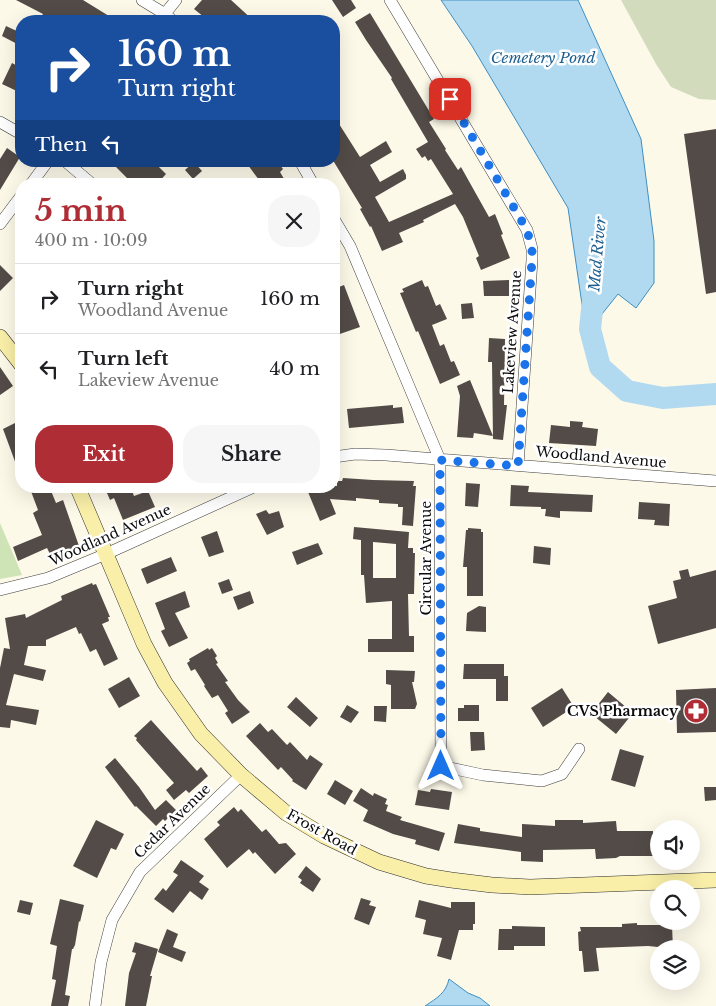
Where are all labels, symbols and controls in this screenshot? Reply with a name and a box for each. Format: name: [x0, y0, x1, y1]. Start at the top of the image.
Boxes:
text: 160 m: [118, 32, 231, 75]
icon: right: [35, 35, 100, 100]
water label: Cemetery Pond: [491, 48, 595, 67]
text: Turn right: [118, 75, 236, 102]
pin: [429, 78, 471, 120]
icon: arrive: [436, 85, 464, 113]
icon: left: [97, 130, 125, 158]
text: Then: [35, 133, 87, 156]
text: 5 min: [35, 192, 127, 229]
button: close: [268, 195, 320, 247]
water label: Mad River: [584, 215, 610, 293]
text: 400 m · 10:09: [35, 230, 148, 250]
street label: Lakeview Avenue: [499, 270, 525, 394]
text: Turn right: [78, 277, 184, 300]
icon: right: [35, 285, 63, 313]
text: 160 m: [260, 287, 320, 310]
text: Woodland Avenue: [78, 300, 228, 320]
text: Turn left: [78, 347, 169, 370]
icon: left: [35, 355, 63, 383]
text: 40 m: [269, 357, 320, 380]
text: Lakeview Avenue: [78, 370, 219, 390]
button: Exit: [35, 425, 173, 483]
button: Share: [183, 425, 320, 483]
street label: Woodland Avenue: [534, 442, 667, 472]
street label: Woodland Avenue: [45, 500, 174, 570]
street label: Circular Avenue: [417, 501, 435, 615]
pharmacy icon: CVS Pharmacy: [683, 698, 709, 724]
place label: CVS Pharmacy: [567, 702, 679, 720]
position arrow: [414, 739, 466, 791]
street label: Cedar Avenue: [130, 780, 214, 862]
street label: Frost Road: [284, 805, 361, 859]
map controls: [650, 820, 700, 990]
button: sound: [650, 820, 700, 870]
button: search: [650, 880, 700, 930]
button: layers: [650, 940, 700, 990]

